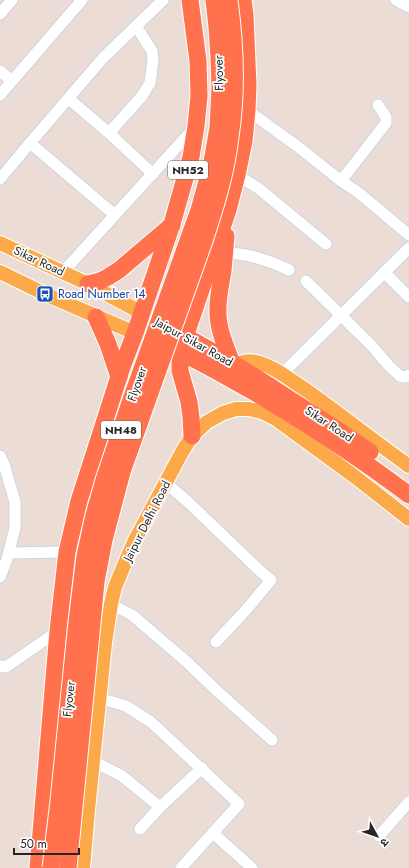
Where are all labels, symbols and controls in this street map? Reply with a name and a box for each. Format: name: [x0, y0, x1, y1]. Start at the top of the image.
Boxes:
street label: Flyover: [210, 54, 228, 91]
road number: NH52: [168, 161, 208, 179]
street label: Sikar Road: [11, 241, 67, 281]
bus stop icon: Road Number 14: [35, 284, 55, 304]
place label: Road Number 14: [58, 285, 146, 303]
street label: Jaipur Sikar Road: [150, 312, 236, 371]
street label: Flyover: [123, 363, 152, 404]
street label: Sikar Road: [301, 402, 357, 446]
road number: NH48: [101, 421, 141, 439]
street label: Jaipur Delhi Road: [118, 477, 175, 566]
street label: Flyover: [58, 679, 80, 718]
north arrow: [357, 816, 397, 856]
scale bar: [14, 830, 79, 856]
text: 50 m: [20, 835, 47, 853]
text: उ: [376, 835, 393, 850]

